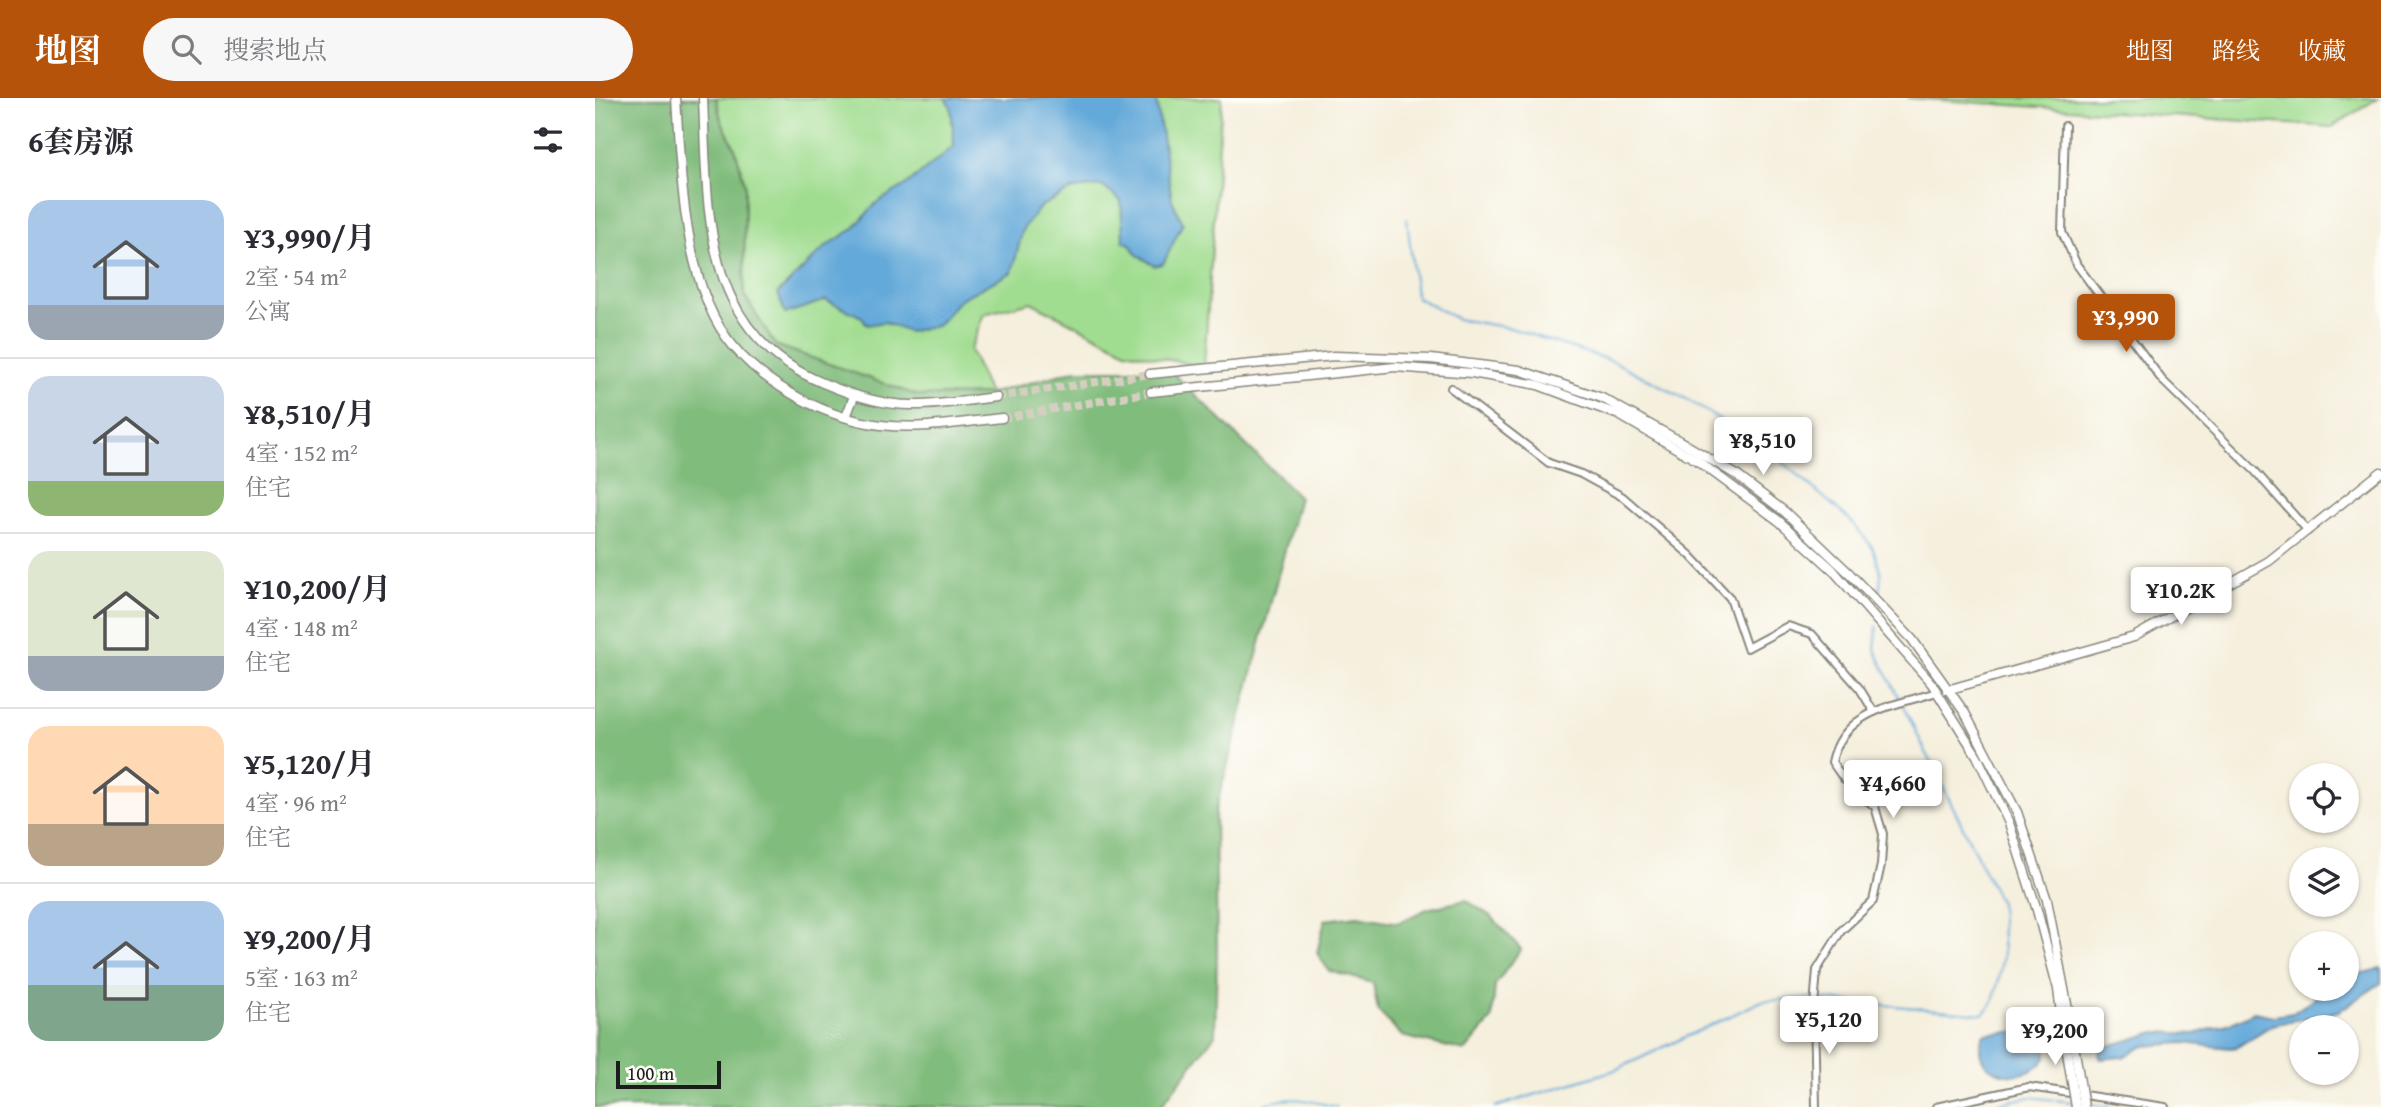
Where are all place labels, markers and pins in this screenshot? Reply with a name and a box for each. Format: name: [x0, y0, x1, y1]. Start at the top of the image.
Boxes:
pin: ¥3,990: [2069, 294, 2183, 354]
pin: ¥8,510: [1706, 418, 1820, 477]
pin: ¥10.2K: [2124, 568, 2238, 627]
pin: ¥4,660: [1836, 760, 1950, 820]
pin: ¥5,120: [1772, 996, 1886, 1056]
pin: ¥9,200: [1998, 1007, 2112, 1067]

